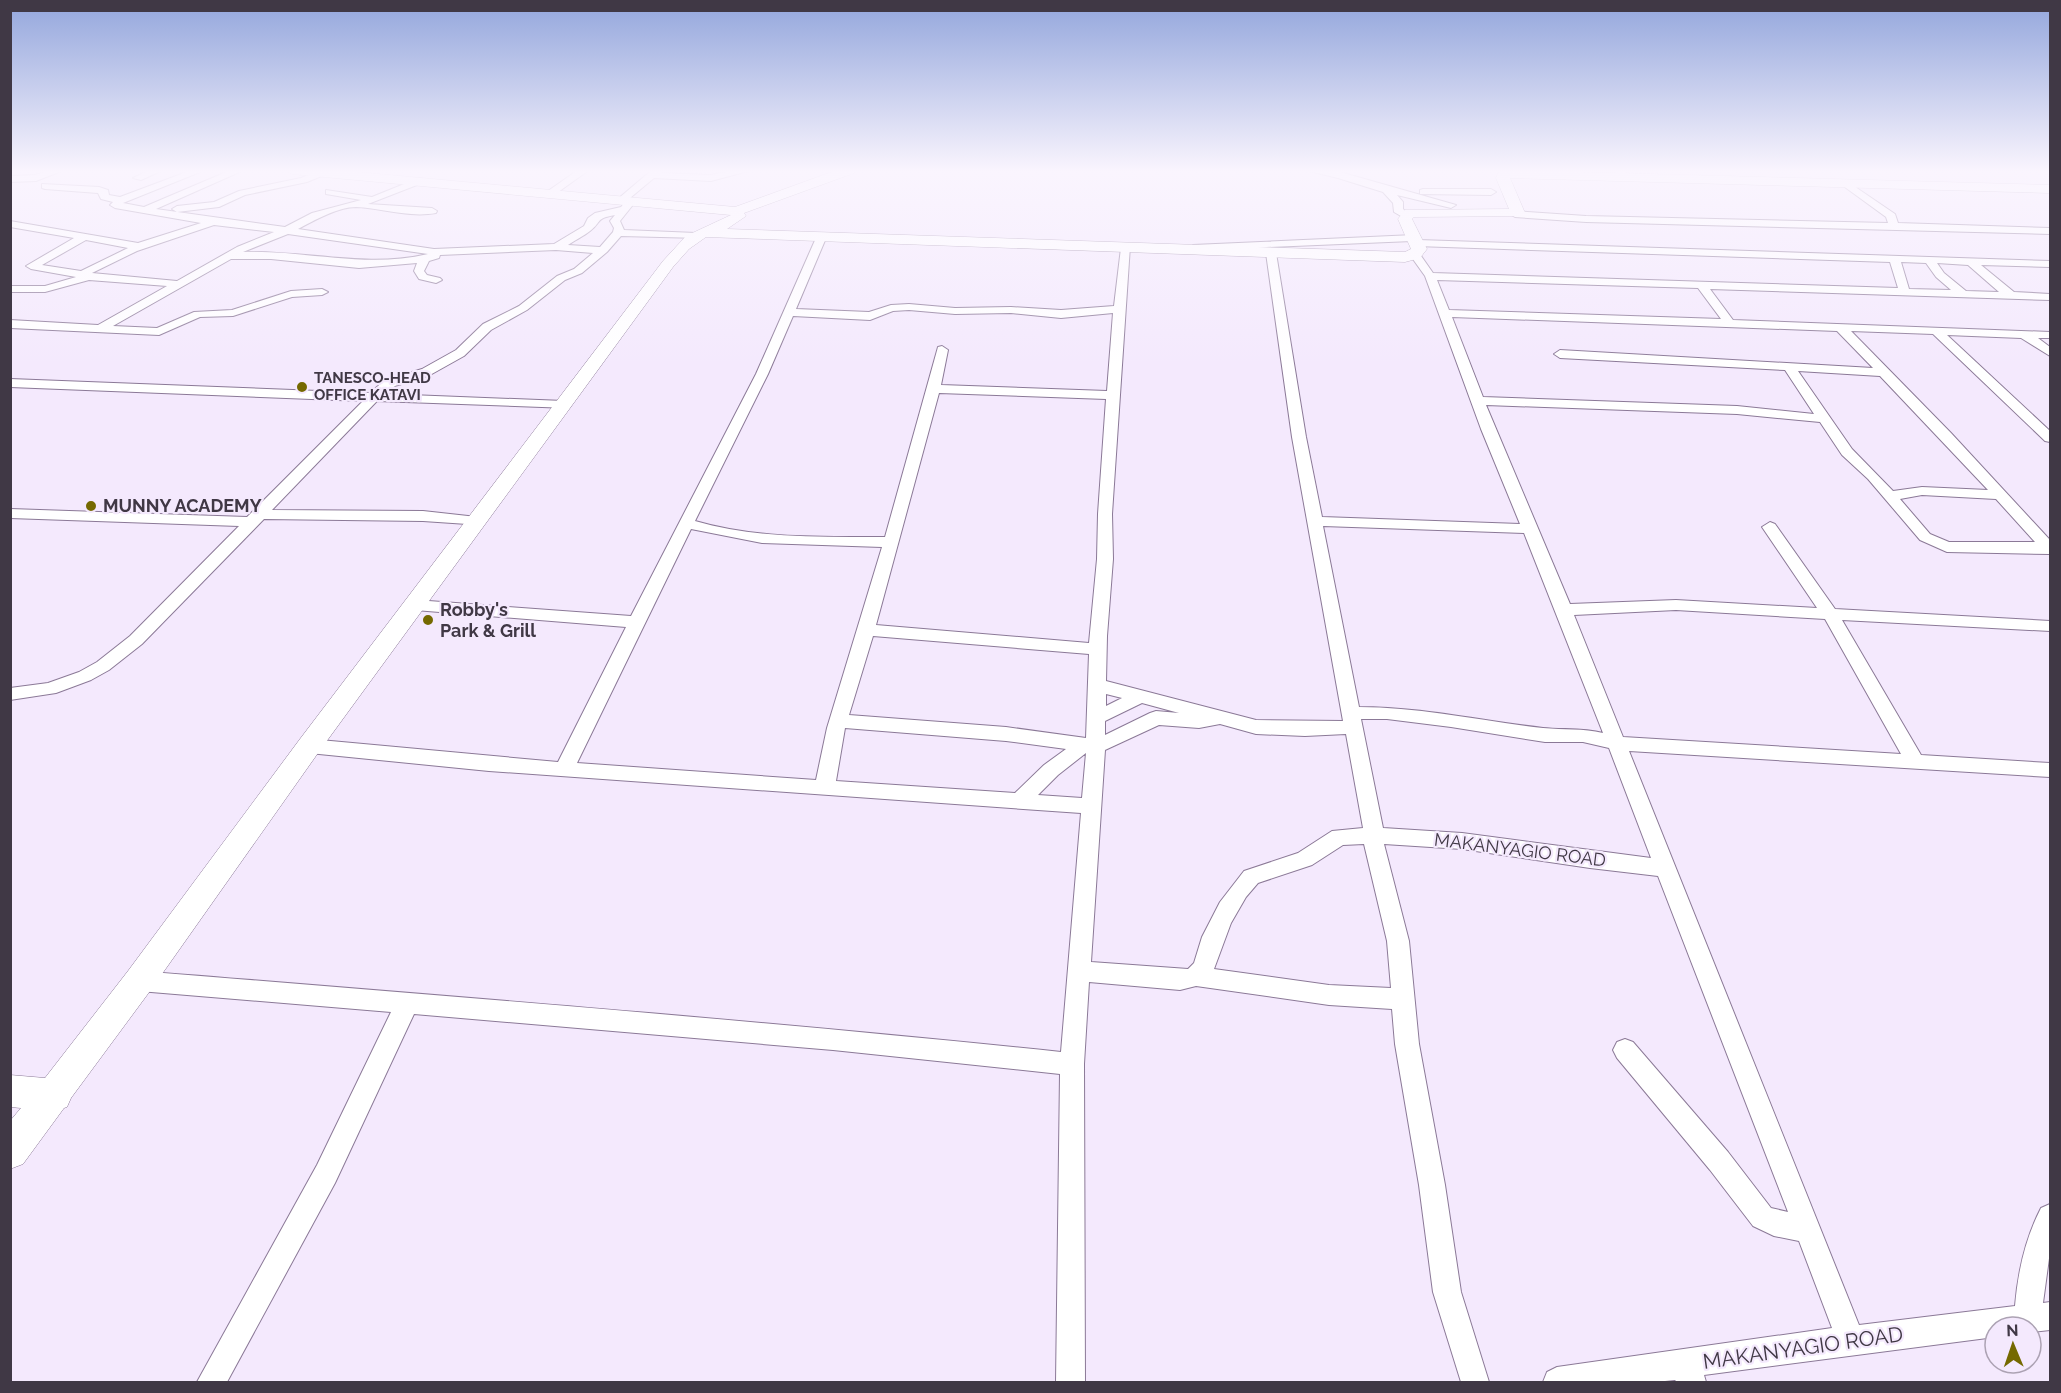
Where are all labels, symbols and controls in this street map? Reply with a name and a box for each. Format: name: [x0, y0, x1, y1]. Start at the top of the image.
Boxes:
place label: TANESCO-HEAD OFFICE KATAVI: [314, 369, 431, 404]
marker: TANESCO-HEAD OFFICE KATAVI: [295, 380, 309, 394]
place label: MUNNY ACADEMY: [103, 495, 262, 516]
marker: MUNNY ACADEMY: [84, 499, 98, 513]
place label: Robby's Park & Grill: [440, 599, 536, 641]
marker: Robby's Park & Grill: [421, 613, 435, 627]
street label: MAKANYAGIO ROAD: [1433, 829, 1607, 870]
north arrow: [1983, 1315, 2043, 1375]
street label: MAKANYAGIO ROAD: [1701, 1321, 1905, 1374]
text: N: [2006, 1321, 2019, 1340]

